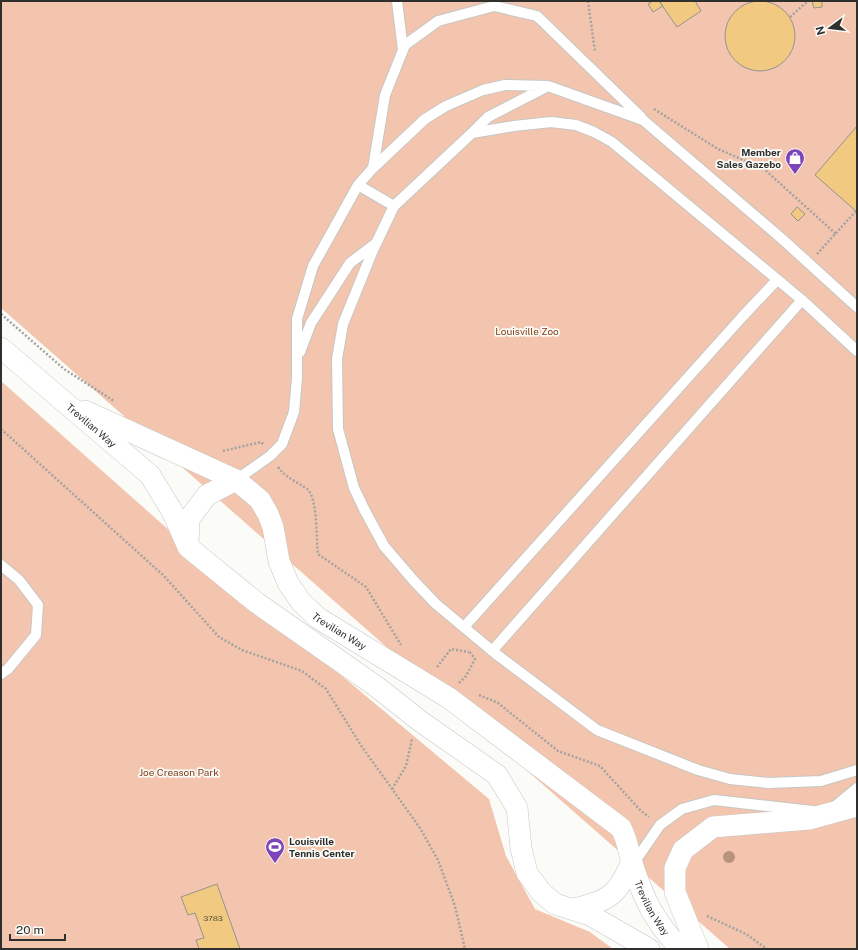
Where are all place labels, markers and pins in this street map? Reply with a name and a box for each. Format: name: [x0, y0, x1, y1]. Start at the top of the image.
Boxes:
place label: Member Sales Gazebo: [717, 146, 781, 170]
shop icon: Member Sales Gazebo: [784, 147, 806, 175]
place label: Louisville Tennis Center: [289, 835, 355, 859]
sports icon: Louisville Tennis Center: [264, 836, 286, 864]

